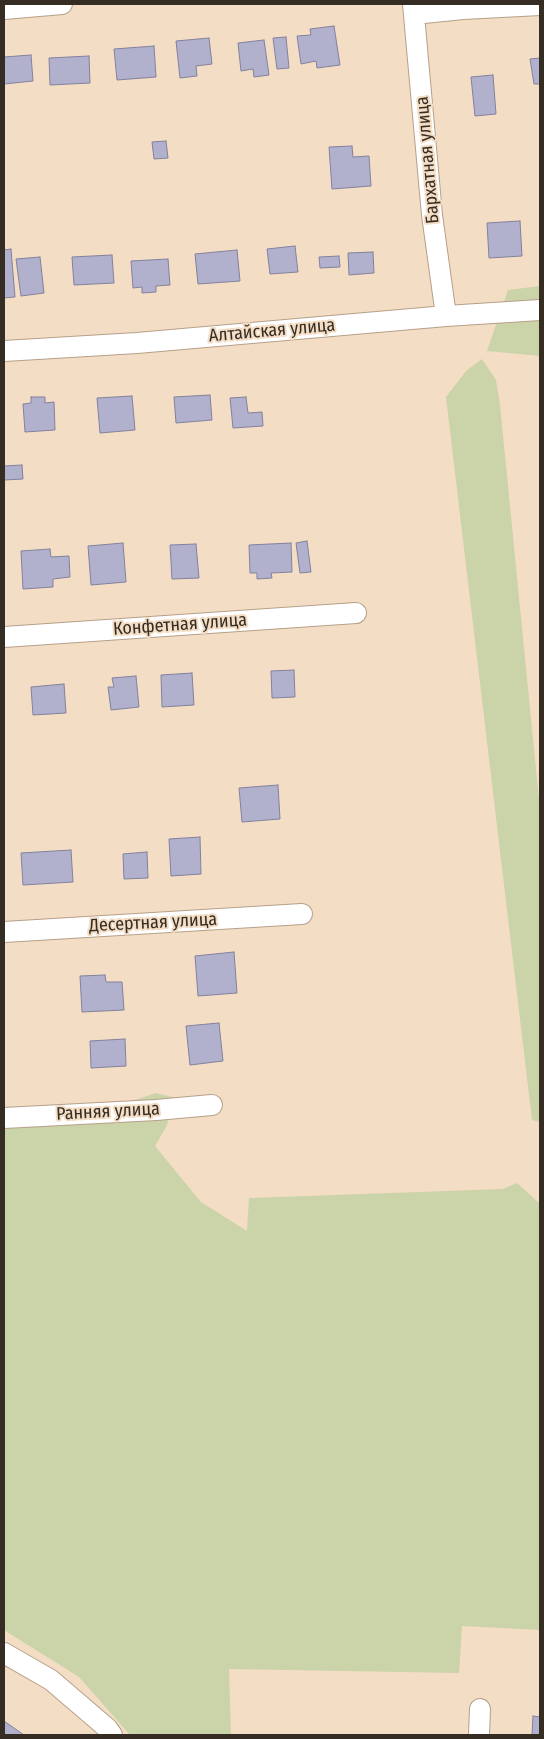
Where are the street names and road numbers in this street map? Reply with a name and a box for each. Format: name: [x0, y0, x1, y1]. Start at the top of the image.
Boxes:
street label: Бархатная улица: [412, 95, 444, 225]
street label: Алтайская улица: [208, 315, 336, 347]
street label: Конфетная улица: [112, 610, 248, 640]
street label: Десертная улица: [88, 909, 218, 937]
street label: Ранняя улица: [56, 1099, 160, 1125]

